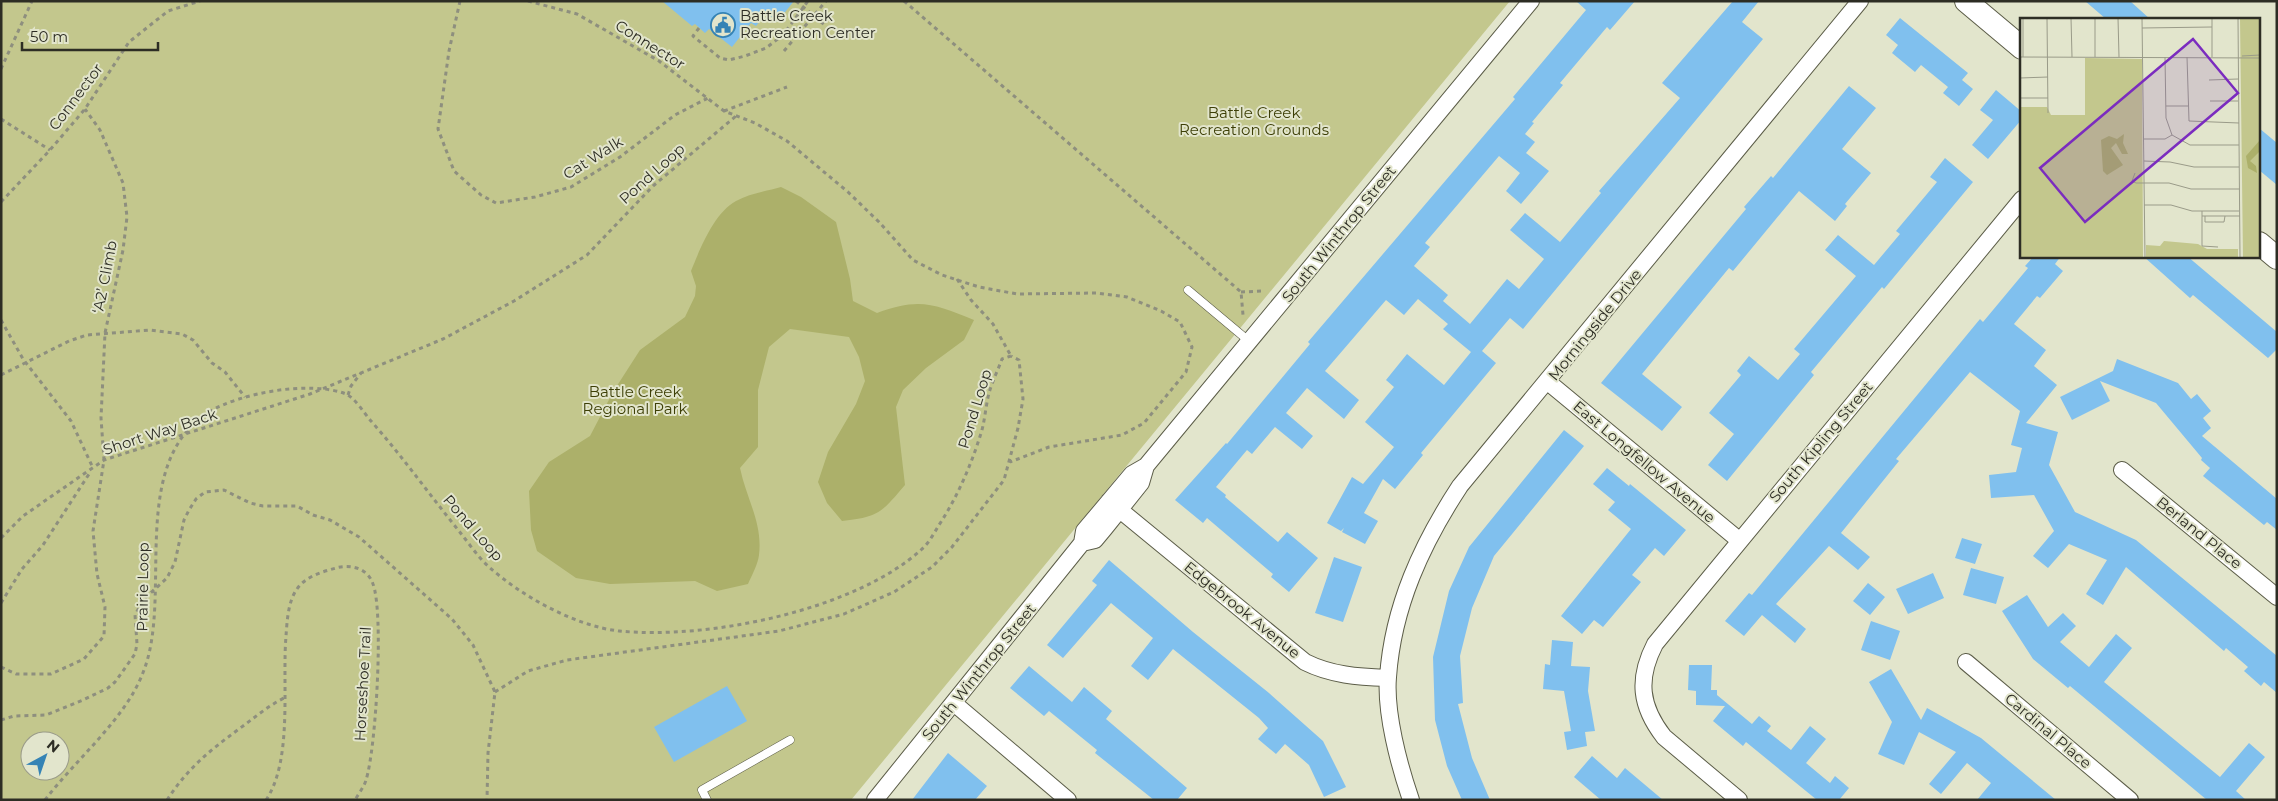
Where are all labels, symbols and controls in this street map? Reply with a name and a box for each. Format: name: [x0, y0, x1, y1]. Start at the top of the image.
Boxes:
place label: Battle Creek Recreation Center: [740, 6, 876, 42]
public building icon: Battle Creek Recreation Center: [710, 12, 736, 38]
street label: Connector: [612, 16, 689, 74]
inset map: [2020, 18, 2260, 258]
scale bar: [22, 20, 159, 52]
text: 50 m: [30, 27, 68, 46]
street label: Connector: [44, 60, 107, 134]
park label: Battle Creek Recreation Grounds: [1179, 103, 1329, 139]
street label: Cat Walk: [559, 132, 626, 183]
street label: Pond Loop: [615, 139, 688, 208]
street label: South Winthrop Street: [1278, 162, 1400, 306]
street label: ‘A2’ Climb: [88, 239, 121, 315]
street label: Morningside Drive: [1544, 265, 1645, 384]
street label: Pond Loop: [953, 367, 996, 451]
street label: South Kipling Street: [1765, 378, 1877, 506]
park label: Battle Creek Regional Park: [583, 382, 687, 418]
street label: East Longfellow Avenue: [1569, 397, 1719, 527]
street label: Short Way Back: [100, 404, 219, 459]
street label: Pond Loop: [439, 491, 507, 565]
street label: Berland Place: [2153, 492, 2246, 573]
street label: Prairie Loop: [132, 542, 153, 632]
street label: Edgebrook Avenue: [1180, 557, 1304, 662]
street label: South Winthrop Street: [918, 600, 1040, 744]
street label: Horseshoe Trail: [350, 626, 375, 742]
street label: Cardinal Place: [2001, 689, 2096, 772]
north arrow: [20, 731, 70, 781]
text: N: [43, 736, 63, 757]

